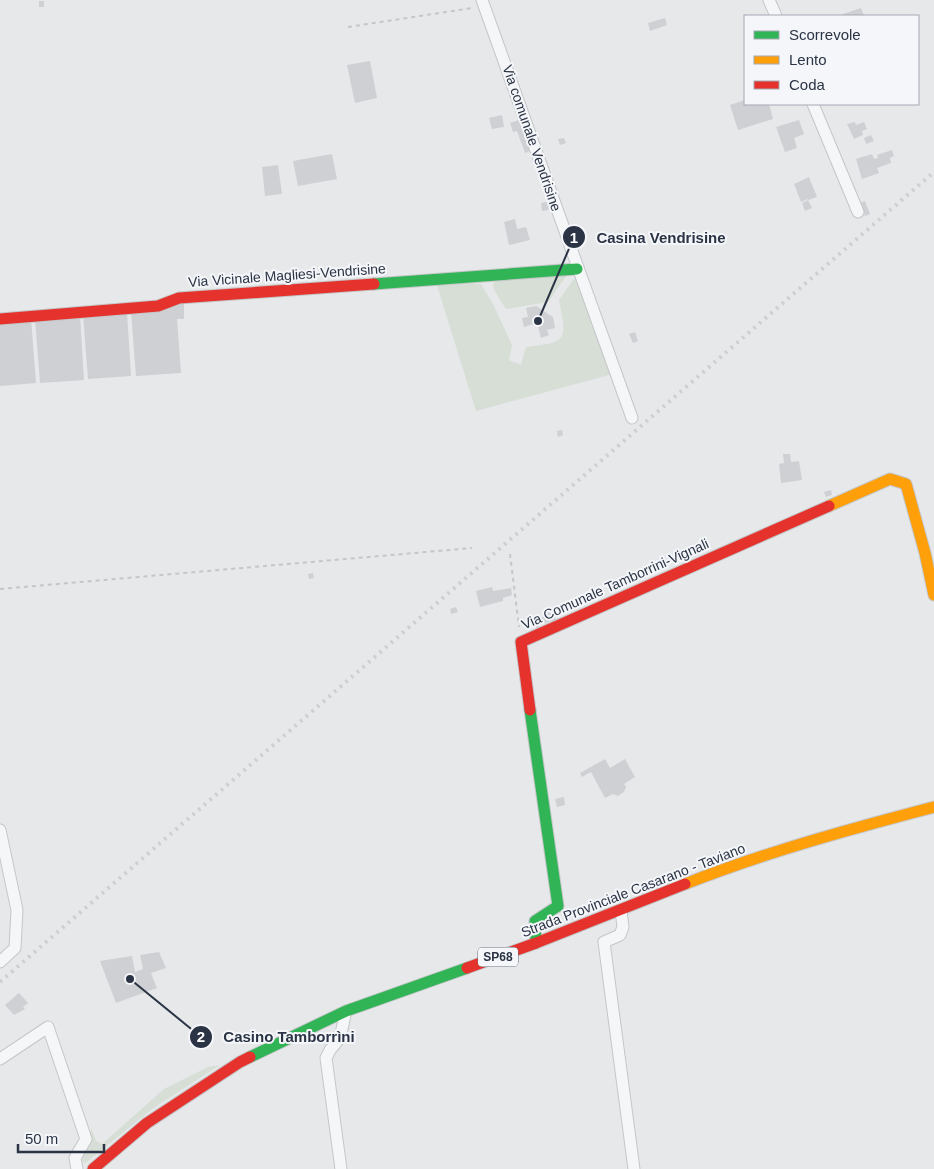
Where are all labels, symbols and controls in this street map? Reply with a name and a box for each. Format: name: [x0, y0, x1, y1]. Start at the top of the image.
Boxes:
legend: [744, 15, 919, 105]
text: Scorrevole: [789, 26, 861, 43]
text: Lento: [789, 51, 827, 68]
street label: Via comunale Vendrisine: [499, 63, 565, 214]
text: Coda: [789, 76, 826, 93]
callout: Casina Vendrisine: [562, 222, 736, 252]
text: 1: [570, 229, 578, 246]
text: Casina Vendrisine: [596, 229, 726, 246]
street label: Via Vicinale Magliesi-Vendrisine: [188, 260, 386, 290]
street label: Via Comunale Tamborrini-Vignali: [519, 535, 711, 633]
street label: Strada Provinciale Casarano - Taviano: [519, 840, 747, 940]
road number: SP68: [478, 948, 518, 966]
callout: Casino Tamborrìni: [188, 1022, 365, 1052]
text: 2: [197, 1028, 205, 1045]
text: Casino Tamborrìni: [223, 1028, 355, 1045]
scale bar: [18, 1122, 104, 1154]
text: 50 m: [25, 1130, 58, 1147]

